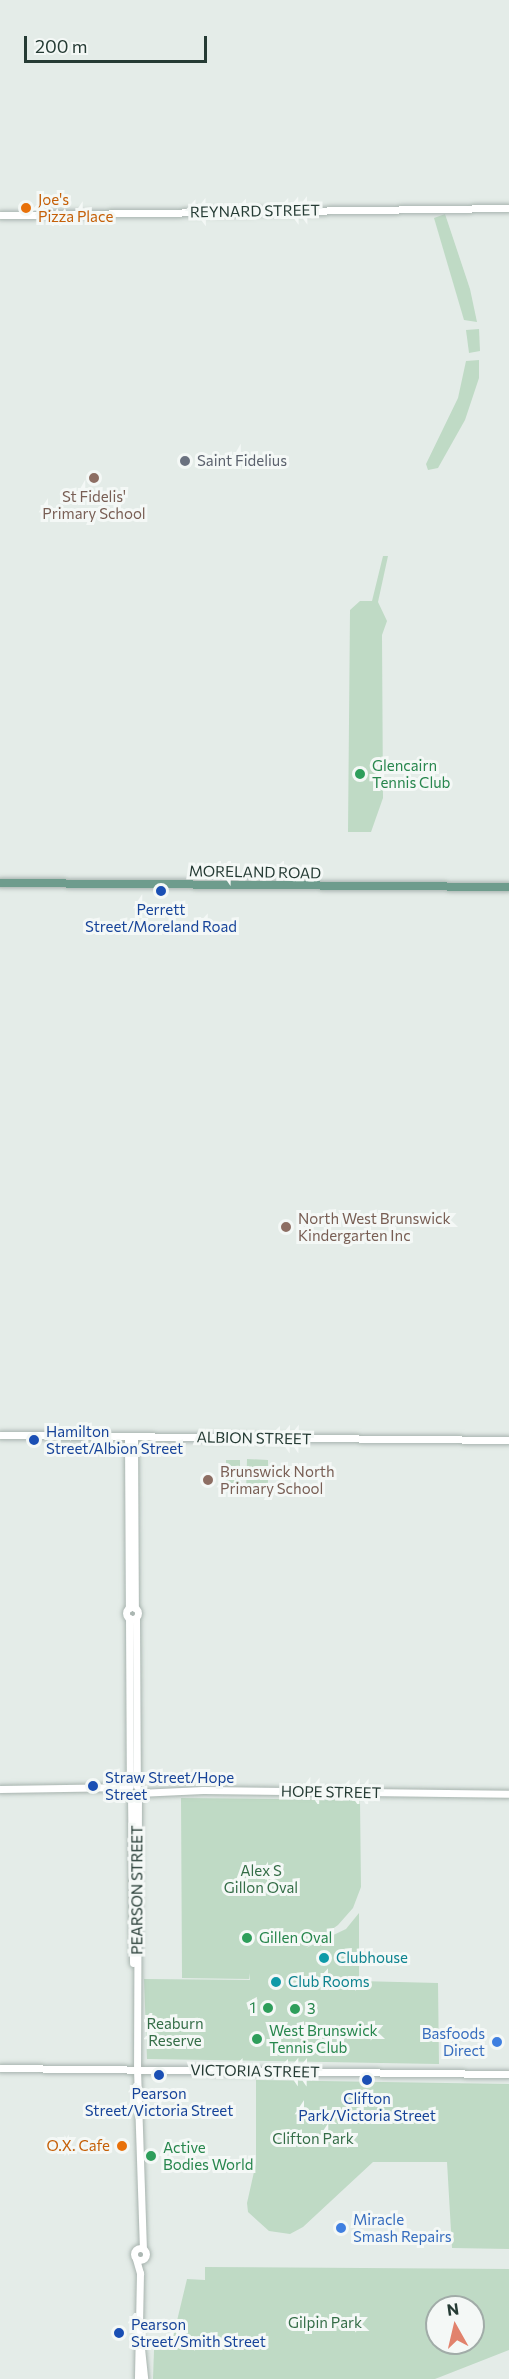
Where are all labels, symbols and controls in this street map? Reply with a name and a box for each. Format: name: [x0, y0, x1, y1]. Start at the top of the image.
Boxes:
scale bar: [27, 24, 210, 62]
text: 200 m: [35, 35, 88, 57]
place label: Joe's Pizza Place: [38, 190, 113, 225]
marker: Joe's Pizza Place: [19, 201, 33, 215]
street label: REYNARD STREET: [190, 201, 320, 221]
place label: Saint Fidelius: [197, 452, 287, 470]
marker: Saint Fidelius: [178, 454, 192, 468]
marker: St Fidelis' Primary School: [87, 471, 101, 485]
place label: St Fidelis' Primary School: [42, 487, 146, 522]
place label: Glencairn Tennis Club: [372, 756, 450, 791]
marker: Glencairn Tennis Club: [353, 767, 367, 781]
street label: MORELAND ROAD: [189, 862, 321, 882]
marker: Perrett Street/Moreland Road: [154, 884, 168, 898]
place label: Perrett Street/Moreland Road: [85, 900, 237, 935]
place label: North West Brunswick Kindergarten Inc: [298, 1209, 451, 1244]
marker: North West Brunswick Kindergarten Inc: [279, 1220, 293, 1234]
place label: Hamilton Street/Albion Street: [46, 1422, 183, 1457]
street label: ALBION STREET: [196, 1428, 312, 1448]
marker: Hamilton Street/Albion Street: [27, 1433, 41, 1447]
place label: Brunswick North Primary School: [220, 1462, 335, 1497]
marker: Brunswick North Primary School: [201, 1473, 215, 1487]
place label: Straw Street/Hope Street: [105, 1768, 234, 1803]
marker: Straw Street/Hope Street: [86, 1779, 100, 1793]
street label: HOPE STREET: [281, 1782, 381, 1802]
street label: PEARSON STREET: [128, 1825, 146, 1955]
park label: Alex S Gillon Oval: [224, 1861, 298, 1896]
place label: Gillen Oval: [259, 1929, 332, 1947]
marker: Gillen Oval: [240, 1931, 254, 1945]
place label: Clubhouse: [336, 1949, 408, 1967]
marker: Clubhouse: [317, 1951, 331, 1965]
place label: Club Rooms: [288, 1973, 370, 1991]
marker: Club Rooms: [269, 1975, 283, 1989]
place label: 1: [250, 1999, 256, 2017]
place label: 3: [307, 2000, 316, 2018]
marker: 1: [261, 2001, 275, 2015]
marker: 3: [288, 2002, 302, 2016]
park label: Reaburn Reserve: [146, 2014, 204, 2049]
place label: West Brunswick Tennis Club: [269, 2021, 378, 2056]
place label: Basfoods Direct: [422, 2024, 485, 2059]
marker: West Brunswick Tennis Club: [250, 2032, 264, 2046]
marker: Basfoods Direct: [490, 2035, 504, 2049]
street label: VICTORIA STREET: [190, 2061, 320, 2081]
marker: Pearson Street/Victoria Street: [152, 2068, 166, 2082]
marker: Clifton Park/Victoria Street: [360, 2073, 374, 2087]
place label: Pearson Street/Victoria Street: [85, 2084, 233, 2119]
place label: Clifton Park/Victoria Street: [298, 2089, 436, 2124]
park label: Clifton Park: [272, 2130, 354, 2148]
place label: O.X. Cafe: [46, 2137, 110, 2155]
place label: Active Bodies World: [163, 2138, 253, 2173]
marker: O.X. Cafe: [115, 2139, 129, 2153]
marker: Active Bodies World: [144, 2149, 158, 2163]
place label: Miracle Smash Repairs: [353, 2210, 452, 2245]
marker: Miracle Smash Repairs: [334, 2221, 348, 2235]
north arrow: [425, 2295, 485, 2355]
text: N: [445, 2298, 460, 2319]
park label: Gilpin Park: [288, 2314, 362, 2332]
place label: Pearson Street/Smith Street: [131, 2315, 266, 2350]
marker: Pearson Street/Smith Street: [112, 2326, 126, 2340]

